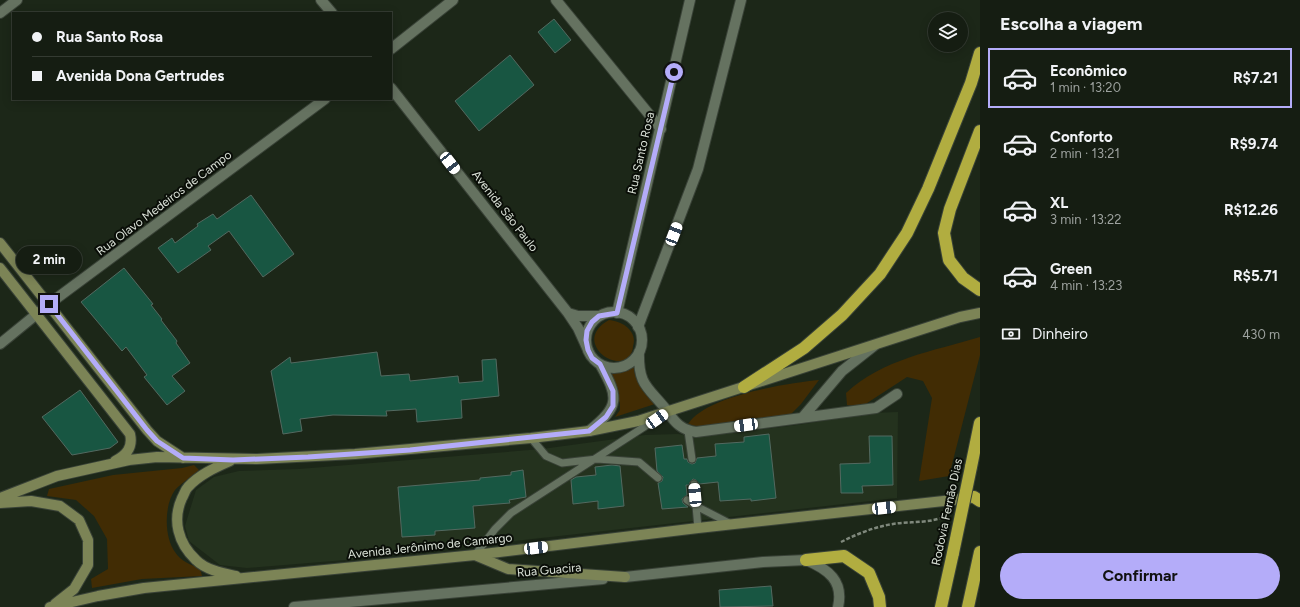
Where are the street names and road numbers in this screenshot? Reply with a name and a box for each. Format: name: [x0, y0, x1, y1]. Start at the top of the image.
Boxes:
street label: Rua Santo Rosa: [625, 110, 657, 196]
street label: Rua Olavo Medeiros de Campo: [94, 148, 234, 258]
street label: Avenida São Paulo: [469, 168, 541, 254]
street label: Rodovia Fernão Dias: [929, 457, 965, 567]
street label: Avenida Jerônimo de Camargo: [347, 530, 513, 562]
street label: Rua Guacira: [516, 560, 582, 580]

